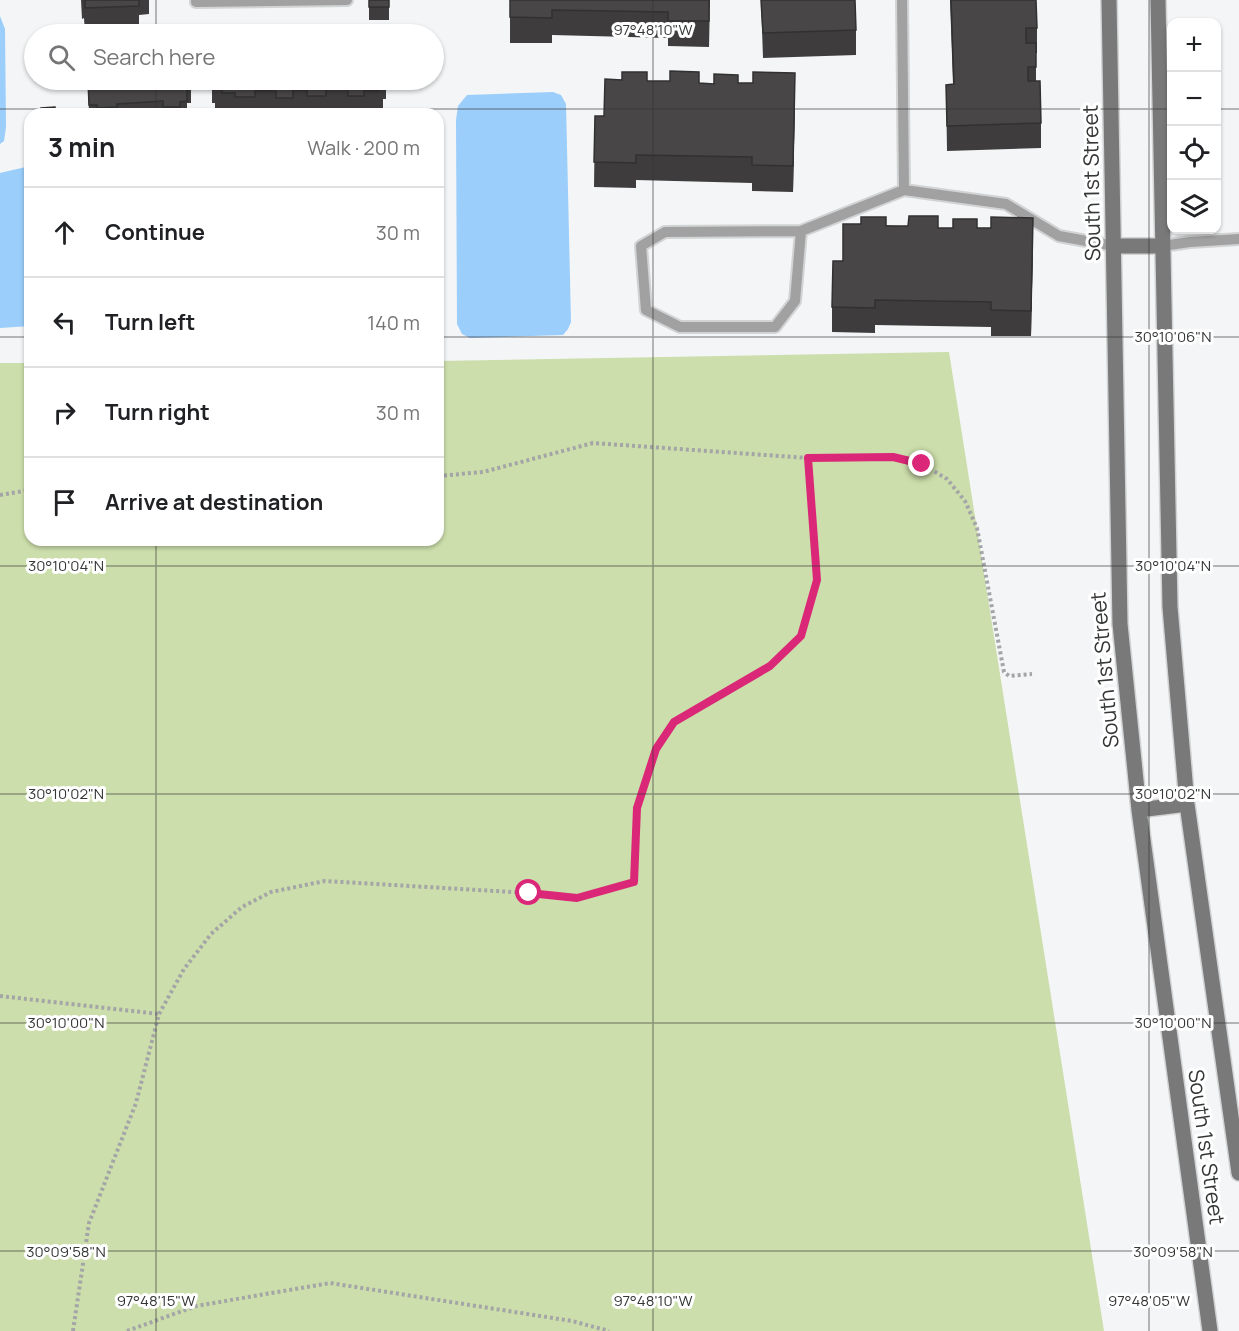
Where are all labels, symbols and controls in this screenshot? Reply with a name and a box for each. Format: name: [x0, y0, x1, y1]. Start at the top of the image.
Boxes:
map controls: [1167, 18, 1221, 234]
button: +: [1167, 18, 1221, 72]
text: 97°48'10"W: [613, 19, 693, 40]
search box: [24, 24, 444, 90]
icon: search: [45, 41, 78, 74]
text: Search here: [93, 42, 215, 72]
button: −: [1167, 72, 1221, 126]
street label: South 1st Street: [1076, 105, 1106, 261]
button: locate: [1167, 126, 1221, 180]
text: 3 min: [48, 129, 115, 165]
text: Walk · 200 m: [307, 134, 420, 161]
button: layers: [1167, 180, 1221, 234]
icon: ahead: [48, 216, 81, 249]
text: Continue: [105, 217, 205, 247]
text: 30 m: [376, 219, 420, 246]
icon: left: [48, 306, 81, 339]
text: Turn left: [105, 307, 195, 337]
text: 140 m: [367, 309, 420, 336]
text: 30°10'06"N: [1134, 326, 1212, 347]
icon: right: [48, 396, 81, 429]
text: Turn right: [105, 397, 210, 427]
text: 30 m: [376, 399, 420, 426]
route end: [908, 450, 934, 476]
icon: arrive: [48, 486, 81, 519]
text: Arrive at destination: [105, 487, 323, 517]
text: 30°10'04"N: [28, 555, 104, 576]
text: 30°10'04"N: [1135, 555, 1211, 576]
street label: South 1st Street: [1083, 591, 1125, 749]
text: 30°10'02"N: [28, 783, 104, 804]
text: 30°10'02"N: [1135, 783, 1211, 804]
route start: [515, 879, 541, 905]
text: 30°10'00"N: [28, 1012, 104, 1033]
text: 30°10'00"N: [1135, 1012, 1211, 1033]
street label: South 1st Street: [1182, 1067, 1232, 1226]
text: 30°09'58"N: [26, 1241, 106, 1262]
text: 30°09'58"N: [1133, 1241, 1213, 1262]
text: 97°48'15"W: [117, 1290, 195, 1311]
text: 97°48'10"W: [613, 1290, 693, 1311]
text: 97°48'05"W: [1108, 1290, 1190, 1311]

